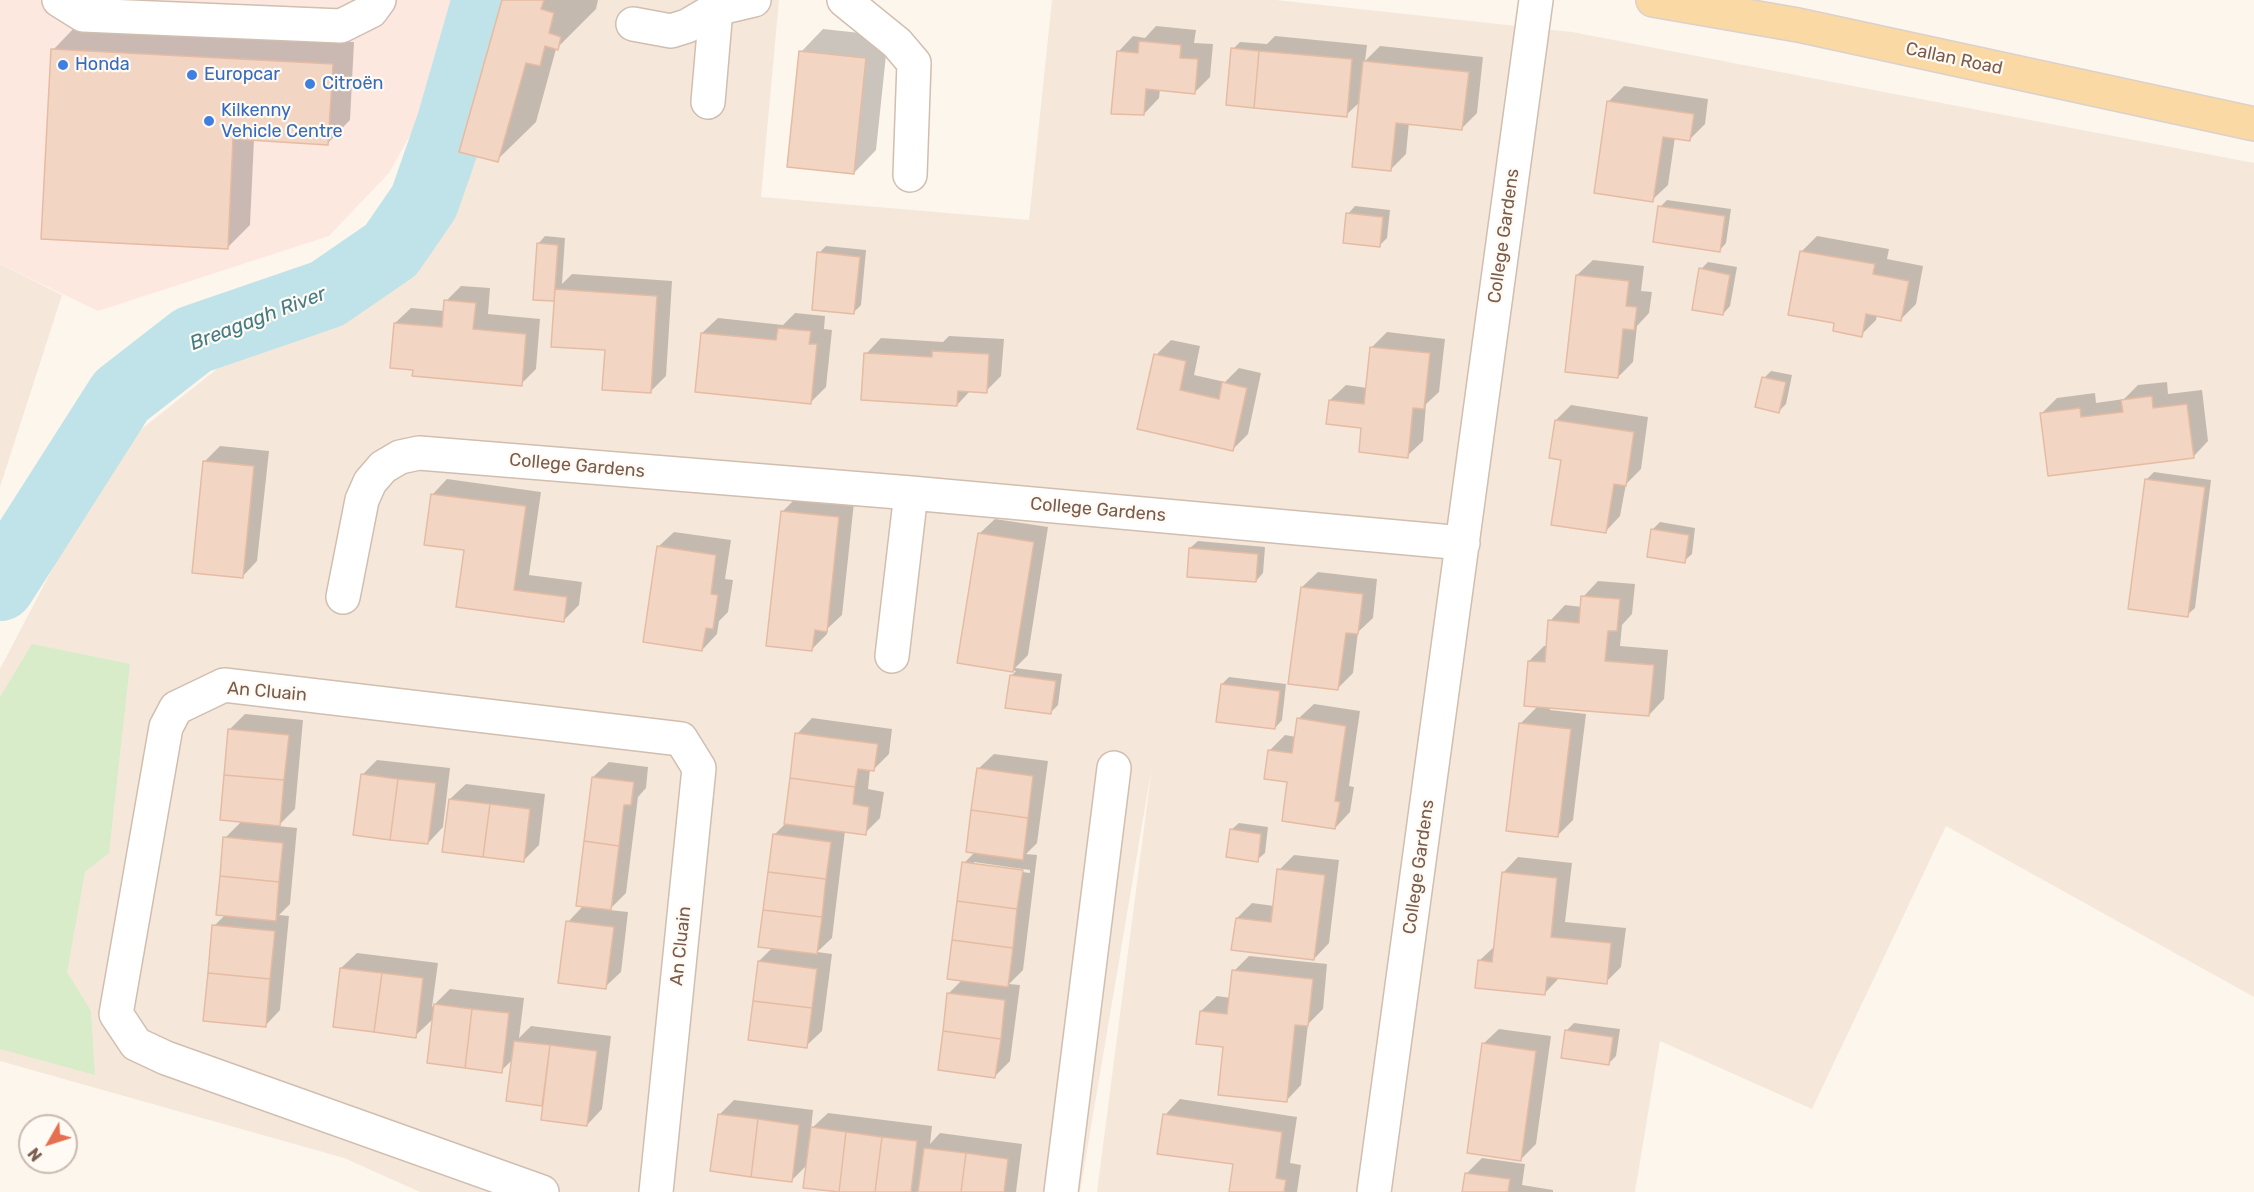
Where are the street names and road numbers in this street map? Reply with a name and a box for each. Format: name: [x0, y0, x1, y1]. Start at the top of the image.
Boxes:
street label: Callan Road: [1904, 38, 2004, 80]
street label: College Gardens: [1484, 167, 1524, 305]
street label: College Gardens: [508, 449, 646, 483]
street label: College Gardens: [1029, 493, 1167, 527]
street label: An Cluain: [226, 678, 308, 706]
street label: College Gardens: [1399, 798, 1439, 936]
street label: An Cluain: [666, 905, 696, 987]

